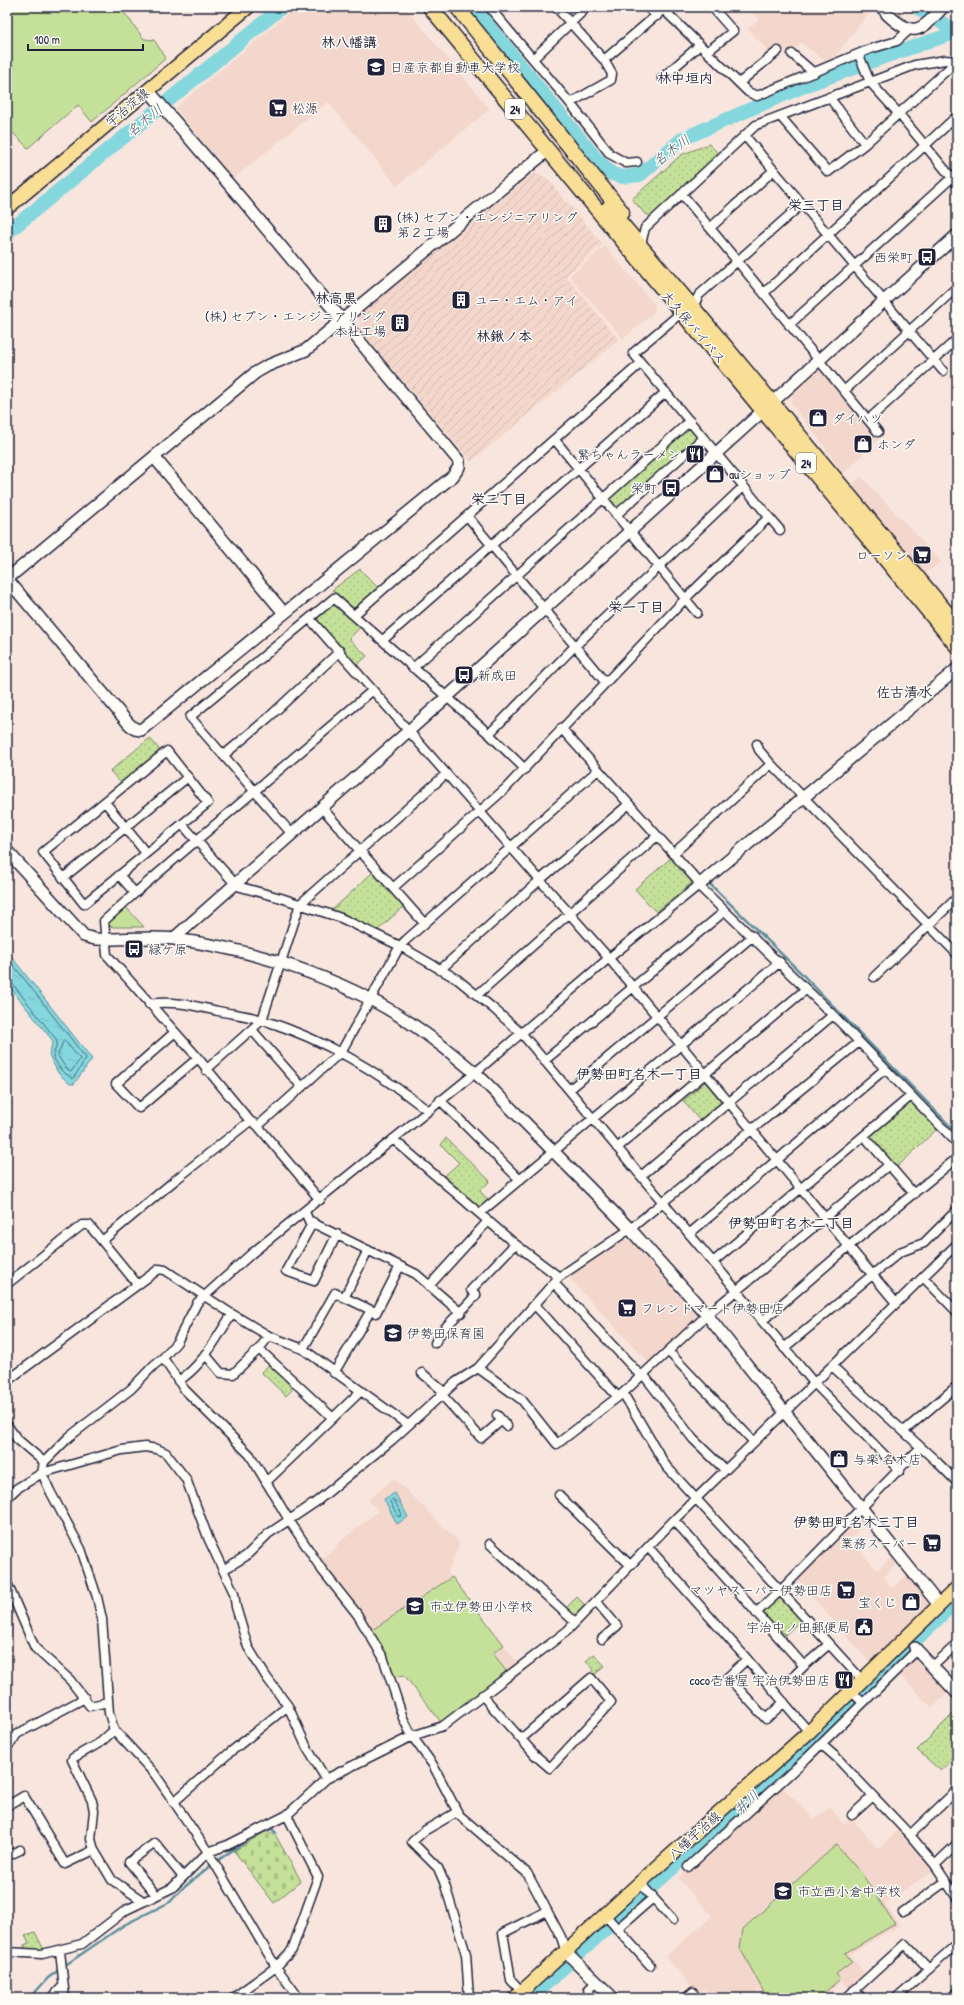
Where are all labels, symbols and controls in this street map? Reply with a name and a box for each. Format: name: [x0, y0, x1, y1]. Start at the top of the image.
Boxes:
scale bar: [28, 26, 143, 52]
text: 100 m: [34, 31, 60, 48]
district label: 林八幡講: [321, 32, 377, 51]
school or university icon: 日産京都自動車大学校: [365, 56, 387, 78]
place label: 日産京都自動車大学校: [390, 58, 520, 76]
district label: 林中垣内: [657, 68, 713, 87]
street label: 宇治淀線: [101, 83, 153, 131]
supermarket icon: 松源: [267, 97, 289, 119]
water label: 名木川: [122, 99, 166, 141]
place label: 松源: [292, 99, 318, 117]
road number: 24: [505, 99, 525, 119]
water label: 名木川: [649, 130, 693, 170]
district label: 栄三丁目: [788, 195, 844, 214]
place label: (株) セブン・エンジニアリング 第２工場: [397, 208, 578, 241]
building icon: (株) セブン・エンジニアリング 第２工場: [372, 213, 394, 235]
bus stop icon: 西栄町: [916, 246, 938, 268]
place label: 西栄町: [874, 248, 913, 266]
street label: 大久保バイパス: [658, 286, 730, 368]
district label: 林高黒: [315, 288, 357, 307]
building icon: ユー・エム・アイ: [450, 289, 472, 311]
place label: ユー・エム・アイ: [475, 291, 578, 309]
place label: (株) セブン・エンジニアリング 本社工場: [205, 307, 386, 340]
building icon: (株) セブン・エンジニアリング 本社工場: [389, 312, 411, 334]
district label: 林鍬ノ本: [476, 326, 532, 345]
shop icon: ダイハツ: [807, 407, 829, 429]
place label: ダイハツ: [832, 409, 883, 427]
shop icon: ホンダ: [852, 433, 874, 455]
place label: ホンダ: [877, 435, 915, 453]
restaurant icon: 繁ちゃんラーメン: [684, 443, 706, 465]
place label: 繁ちゃんラーメン: [577, 445, 681, 463]
road number: 24: [796, 453, 816, 473]
shop icon: auショップ: [704, 463, 726, 485]
place label: auショップ: [729, 465, 791, 483]
bus stop icon: 栄町: [660, 477, 682, 499]
place label: 栄町: [631, 479, 657, 497]
district label: 栄二丁目: [471, 489, 527, 508]
supermarket icon: ローソン: [911, 544, 933, 566]
place label: ローソン: [856, 546, 908, 564]
district label: 栄一丁目: [608, 597, 664, 616]
bus stop icon: 新成田: [453, 664, 475, 686]
place label: 新成田: [478, 666, 517, 684]
district label: 佐古清水: [876, 682, 933, 701]
bus stop icon: 緑ケ原: [123, 938, 145, 960]
place label: 緑ケ原: [148, 940, 187, 958]
district label: 伊勢田町名木一丁目: [576, 1064, 702, 1083]
district label: 伊勢田町名木二丁目: [728, 1213, 854, 1232]
supermarket icon: フレンドマート伊勢田店: [616, 1297, 638, 1319]
place label: フレンドマート伊勢田店: [641, 1299, 784, 1317]
school or university icon: 伊勢田保育園: [382, 1322, 404, 1344]
place label: 伊勢田保育園: [407, 1324, 485, 1342]
shop icon: 与楽 名木店: [828, 1448, 850, 1470]
place label: 与楽 名木店: [853, 1450, 921, 1468]
district label: 伊勢田町名木三丁目: [793, 1512, 919, 1531]
supermarket icon: 業務スーパー: [921, 1532, 943, 1554]
place label: 業務スーパー: [841, 1534, 918, 1552]
supermarket icon: マツヤスーパー伊勢田店: [835, 1579, 857, 1601]
place label: マツヤスーパー伊勢田店: [690, 1581, 832, 1599]
shop icon: 宝くじ: [900, 1591, 922, 1613]
place label: 宝くじ: [858, 1593, 897, 1611]
school or university icon: 市立伊勢田小学校: [404, 1595, 426, 1617]
place label: 市立伊勢田小学校: [429, 1597, 533, 1615]
public building icon: 宇治中ノ田郵便局: [853, 1616, 875, 1638]
place label: 宇治中ノ田郵便局: [746, 1618, 850, 1636]
restaurant icon: coco壱番屋 宇治伊勢田店: [833, 1669, 855, 1691]
place label: coco壱番屋 宇治伊勢田店: [689, 1671, 830, 1689]
water label: 井川: [729, 1786, 763, 1818]
street label: 八幡宇治線: [664, 1806, 725, 1863]
school or university icon: 市立西小倉中学校: [772, 1880, 794, 1902]
place label: 市立西小倉中学校: [797, 1882, 901, 1900]

